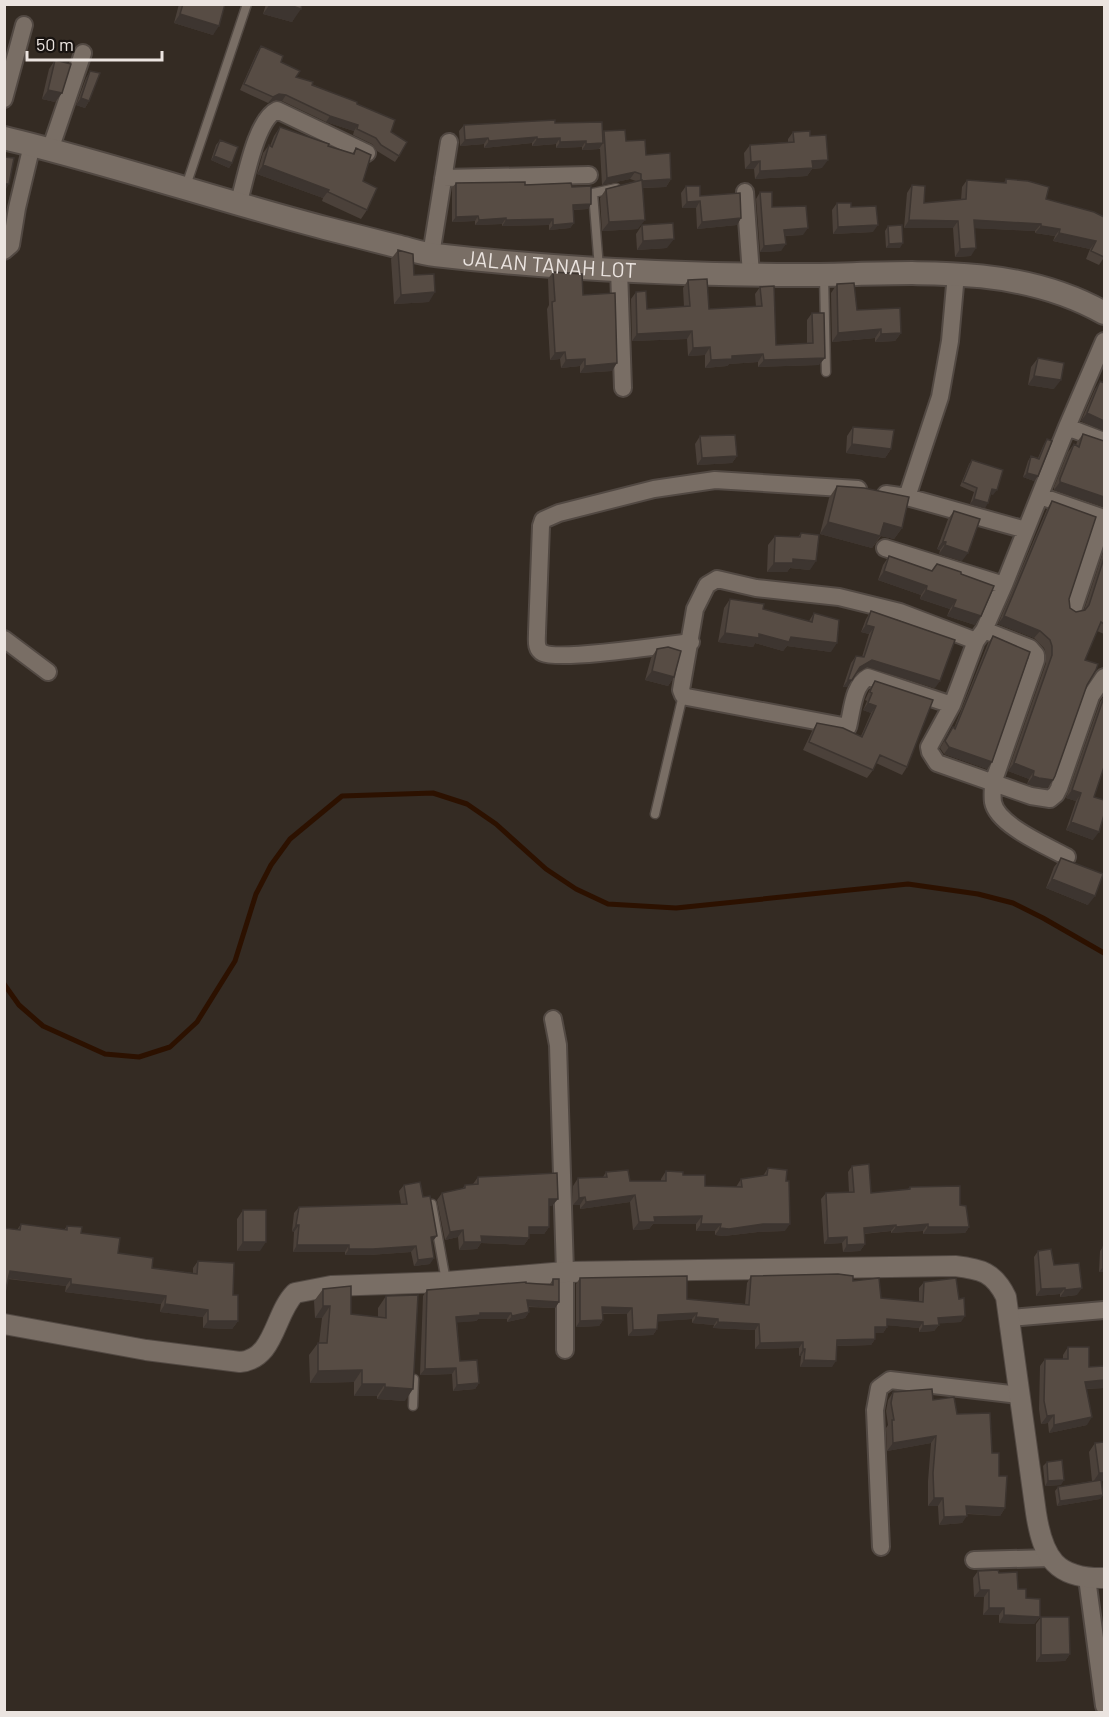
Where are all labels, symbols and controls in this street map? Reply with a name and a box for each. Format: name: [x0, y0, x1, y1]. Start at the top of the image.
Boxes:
scale bar: [27, 24, 162, 62]
text: 50 m: [36, 33, 74, 55]
street label: JALAN TANAH LOT: [462, 244, 637, 282]

